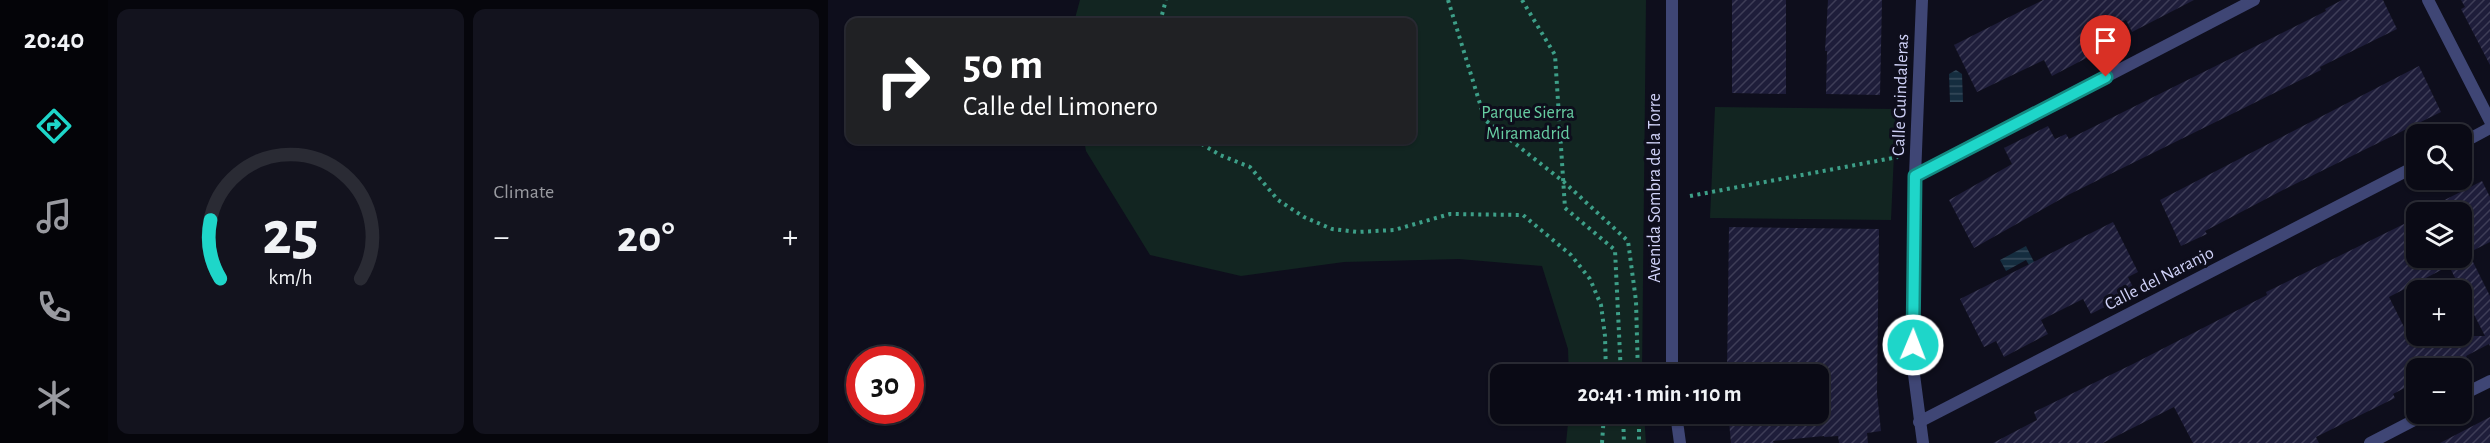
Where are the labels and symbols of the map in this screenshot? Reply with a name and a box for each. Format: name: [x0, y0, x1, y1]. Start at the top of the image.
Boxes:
pin: [2080, 15, 2131, 77]
street label: Calle Guindaleras: [1890, 34, 1912, 156]
street label: Avenida Sombra de la Torre: [1646, 93, 1664, 283]
park label: Parque Sierra Miramadrid: [1481, 104, 1575, 143]
street label: Calle del Naranjo: [2102, 244, 2217, 314]
position arrow: [1881, 313, 1945, 377]
speed limit sign: 30: [846, 346, 924, 424]

